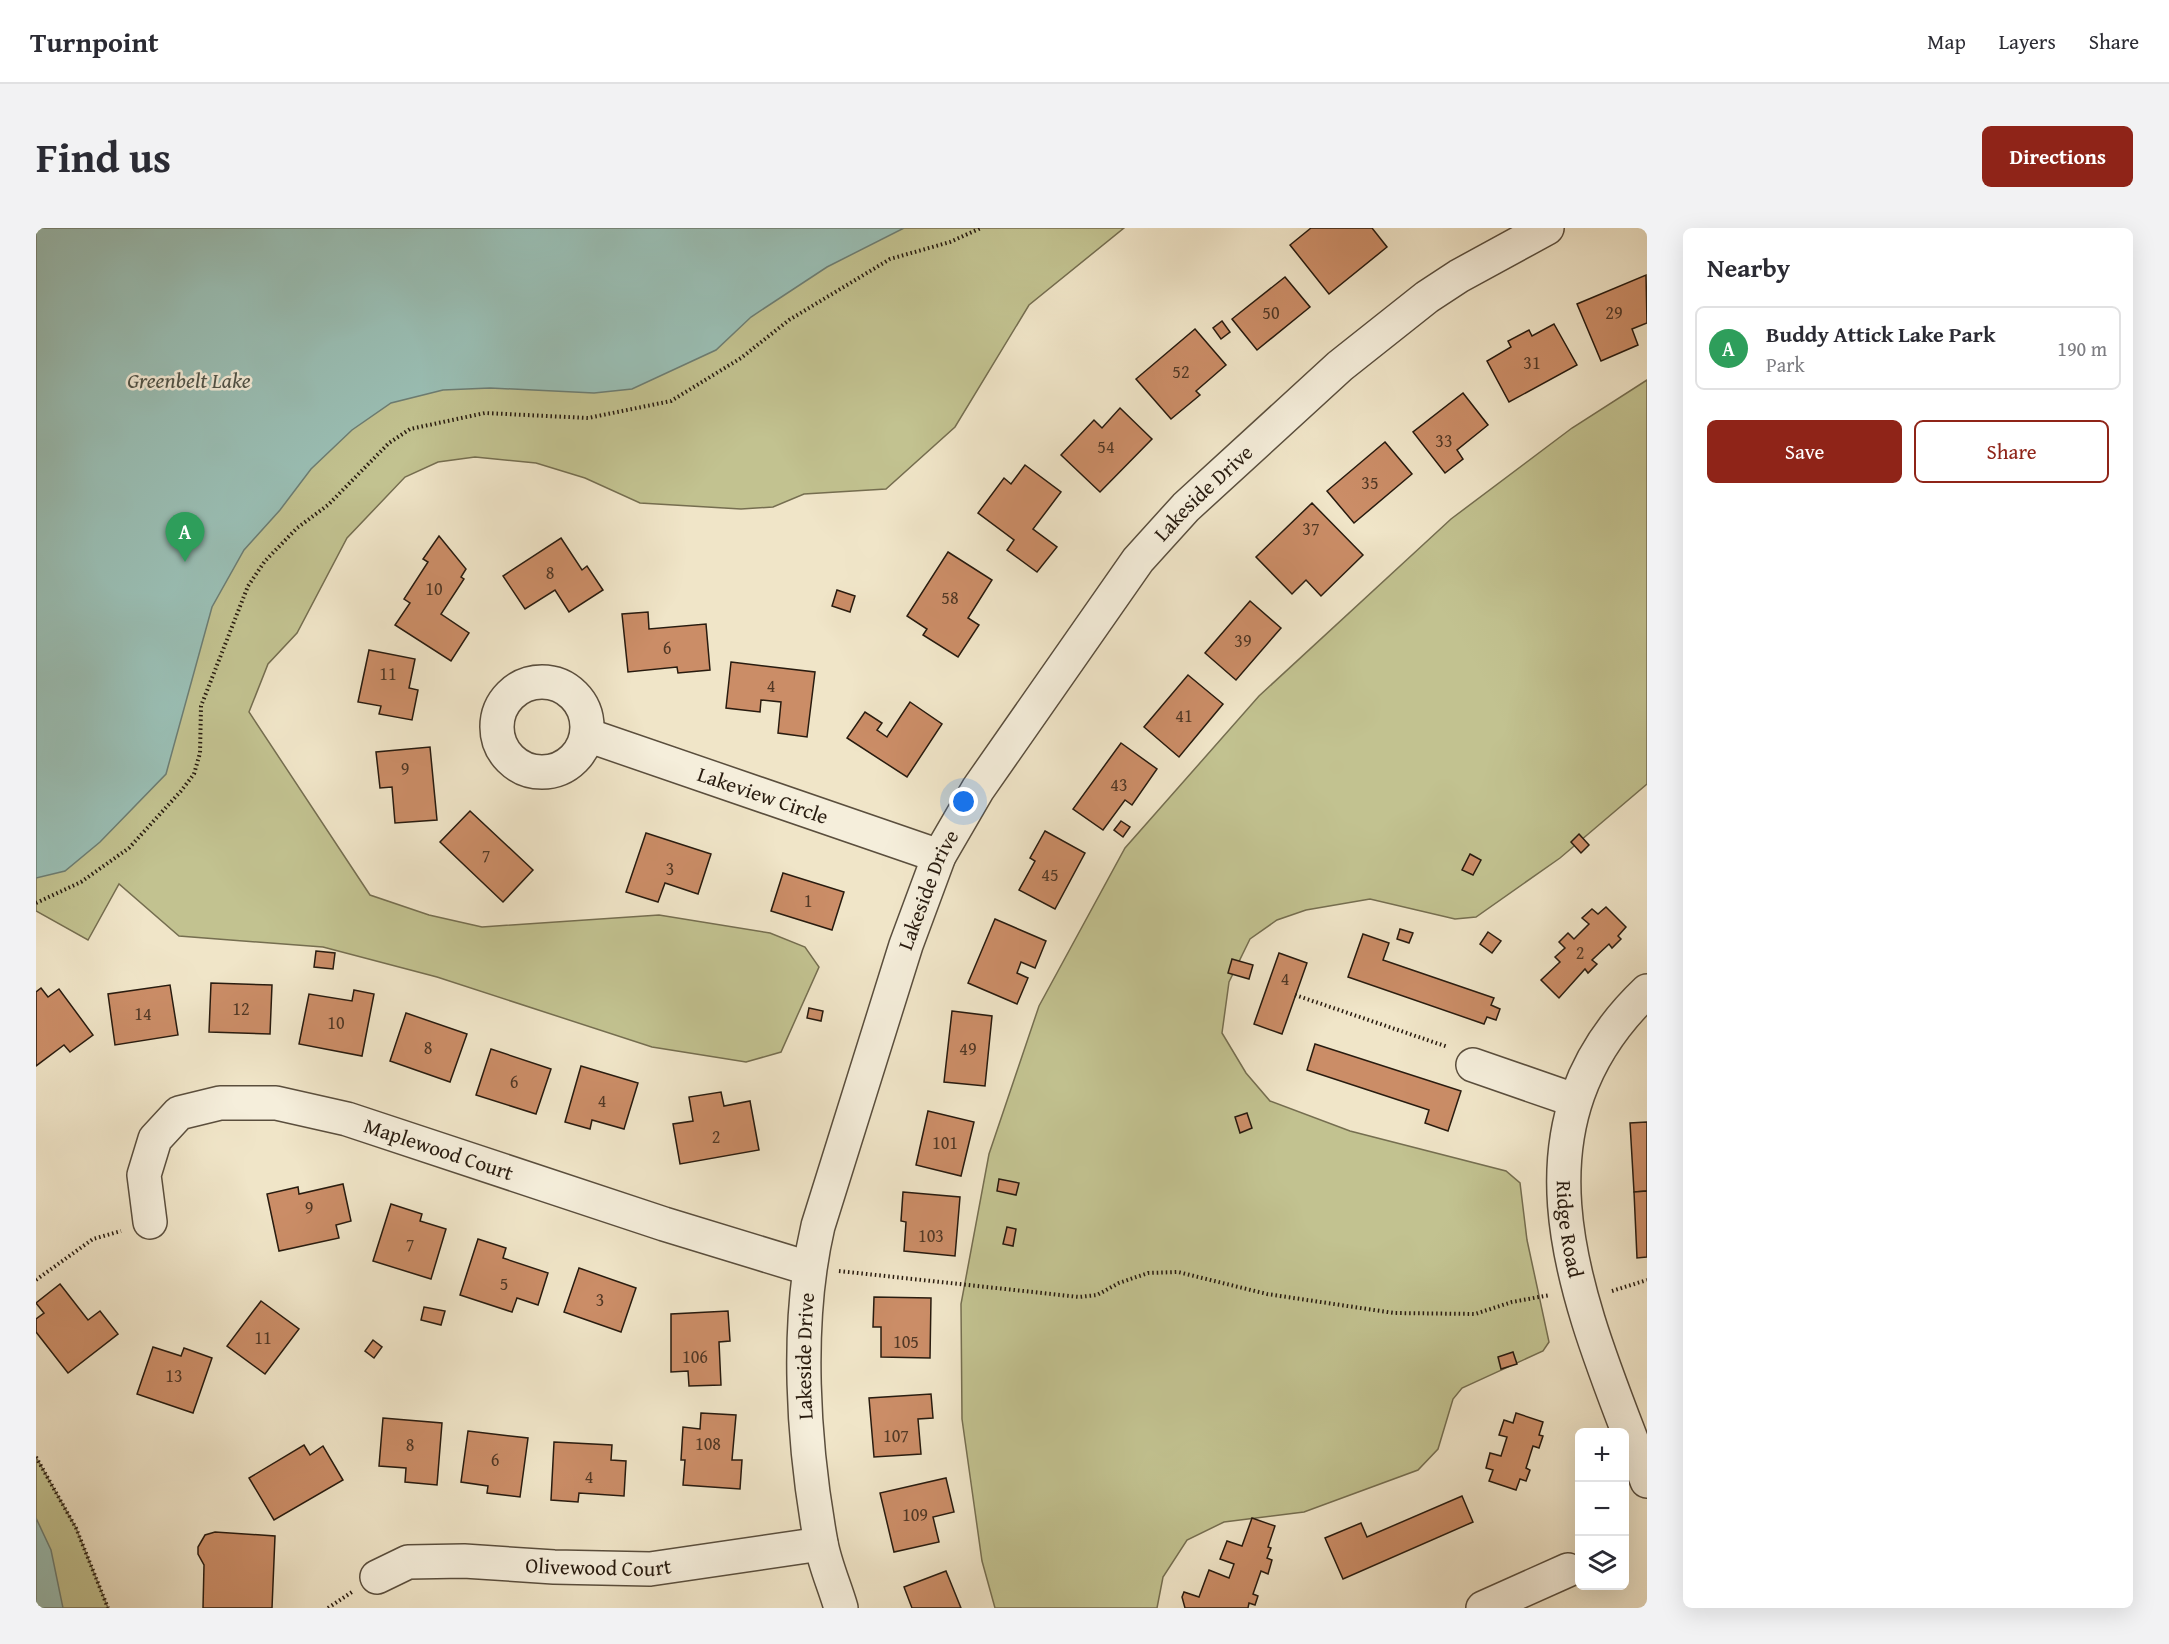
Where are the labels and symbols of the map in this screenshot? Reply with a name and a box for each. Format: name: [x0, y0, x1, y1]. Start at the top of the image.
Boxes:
house number: 50: [1262, 299, 1280, 326]
house number: 29: [1605, 299, 1623, 326]
house number: 31: [1523, 349, 1541, 376]
house number: 52: [1172, 358, 1190, 385]
water label: Greenbelt Lake: [127, 364, 251, 396]
house number: 33: [1435, 427, 1453, 454]
house number: 54: [1097, 433, 1115, 460]
street label: Lakeside Drive: [1146, 437, 1260, 548]
house number: 35: [1361, 469, 1379, 496]
pin: A: [166, 512, 204, 562]
house number: 37: [1302, 515, 1320, 542]
house number: 8: [546, 559, 554, 586]
house number: 10: [425, 575, 443, 602]
house number: 58: [941, 584, 959, 611]
house number: 39: [1234, 627, 1252, 654]
house number: 6: [663, 634, 671, 661]
house number: 11: [379, 660, 397, 687]
house number: 4: [767, 672, 775, 699]
house number: 41: [1175, 702, 1193, 729]
house number: 9: [401, 755, 409, 782]
street label: Lakeview Circle: [693, 758, 833, 832]
house number: 43: [1110, 771, 1128, 798]
your location: [949, 787, 978, 816]
street label: Lakeside Drive: [890, 823, 966, 954]
house number: 7: [482, 842, 490, 869]
house number: 3: [666, 855, 674, 882]
house number: 45: [1041, 861, 1059, 888]
house number: 1: [804, 887, 812, 914]
house number: 2: [1576, 939, 1584, 966]
house number: 4: [1281, 965, 1289, 992]
house number: 12: [232, 995, 250, 1022]
house number: 14: [134, 1000, 152, 1027]
house number: 10: [327, 1009, 345, 1036]
house number: 8: [424, 1034, 432, 1061]
house number: 49: [959, 1035, 977, 1062]
house number: 6: [510, 1068, 518, 1095]
house number: 4: [598, 1087, 606, 1114]
street label: Maplewood Court: [360, 1110, 518, 1188]
house number: 2: [712, 1123, 720, 1150]
house number: 101: [932, 1129, 958, 1156]
street label: Ridge Road: [1549, 1180, 1592, 1281]
house number: 9: [305, 1194, 313, 1221]
house number: 103: [918, 1222, 944, 1249]
house number: 7: [406, 1231, 414, 1258]
house number: 5: [500, 1270, 508, 1297]
house number: 3: [596, 1286, 604, 1313]
street label: Lakeside Drive: [788, 1291, 822, 1421]
house number: 11: [254, 1324, 272, 1351]
house number: 105: [893, 1328, 919, 1355]
house number: 106: [682, 1343, 708, 1370]
house number: 13: [165, 1362, 183, 1389]
house number: 107: [883, 1422, 909, 1449]
house number: 108: [695, 1430, 721, 1457]
house number: 8: [406, 1431, 414, 1458]
house number: 6: [491, 1446, 499, 1473]
house number: 4: [585, 1463, 593, 1490]
house number: 109: [902, 1501, 928, 1528]
street label: Olivewood Court: [524, 1549, 674, 1584]

